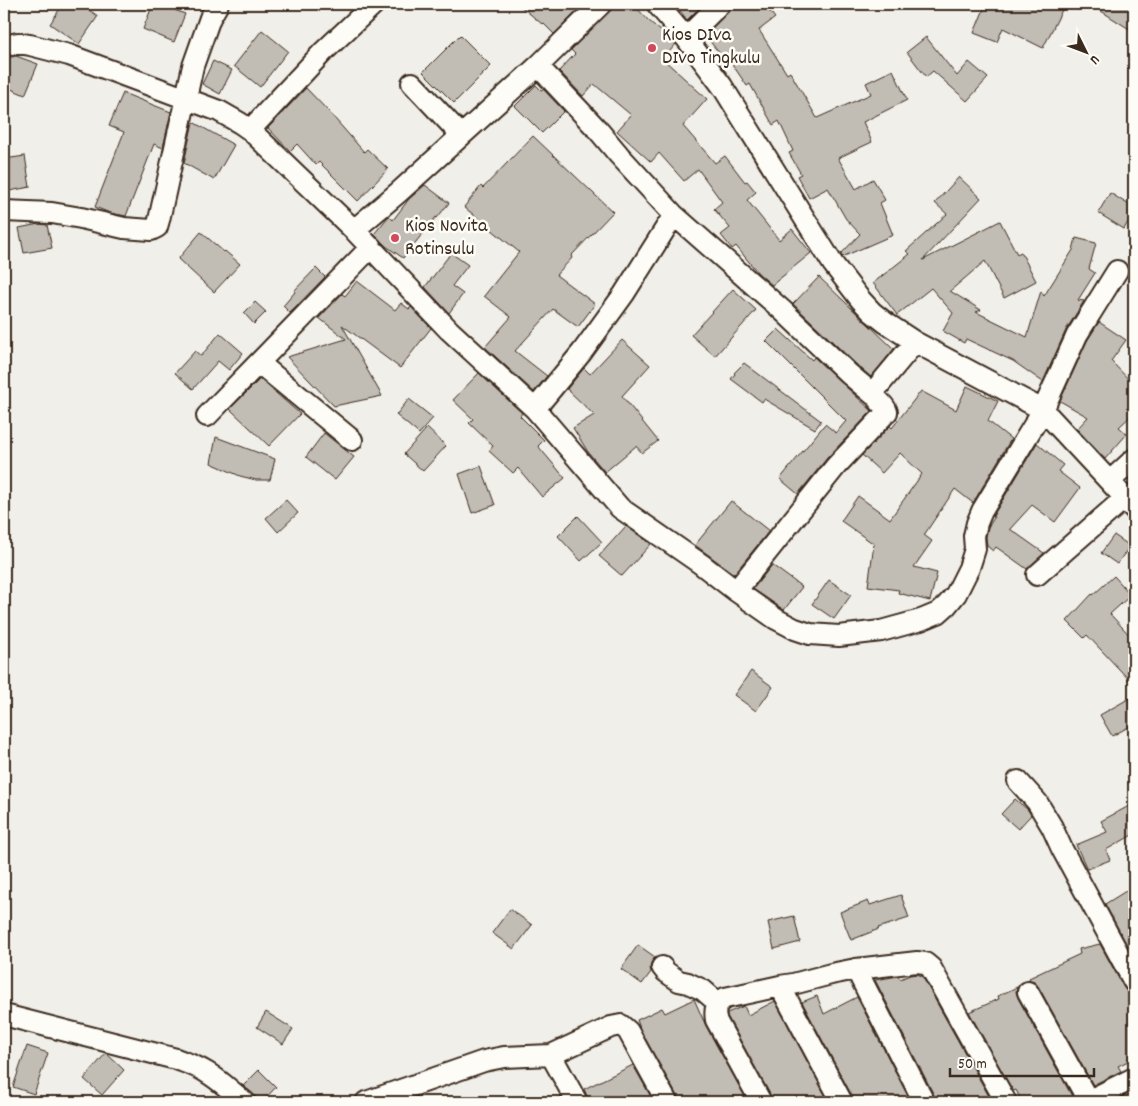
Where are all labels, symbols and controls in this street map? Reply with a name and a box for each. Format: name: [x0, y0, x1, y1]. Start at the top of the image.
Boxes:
place label: Kios DIva DIvo Tingkulu: [662, 22, 760, 73]
north arrow: [1060, 28, 1110, 78]
marker: Kios DIva DIvo Tingkulu: [646, 42, 658, 54]
text: U: [1084, 50, 1104, 69]
place label: Kios Novita Rotinsulu: [405, 213, 488, 264]
marker: Kios Novita Rotinsulu: [389, 232, 401, 244]
scale bar: [950, 1046, 1094, 1078]
text: 50 m: [958, 1054, 987, 1076]

